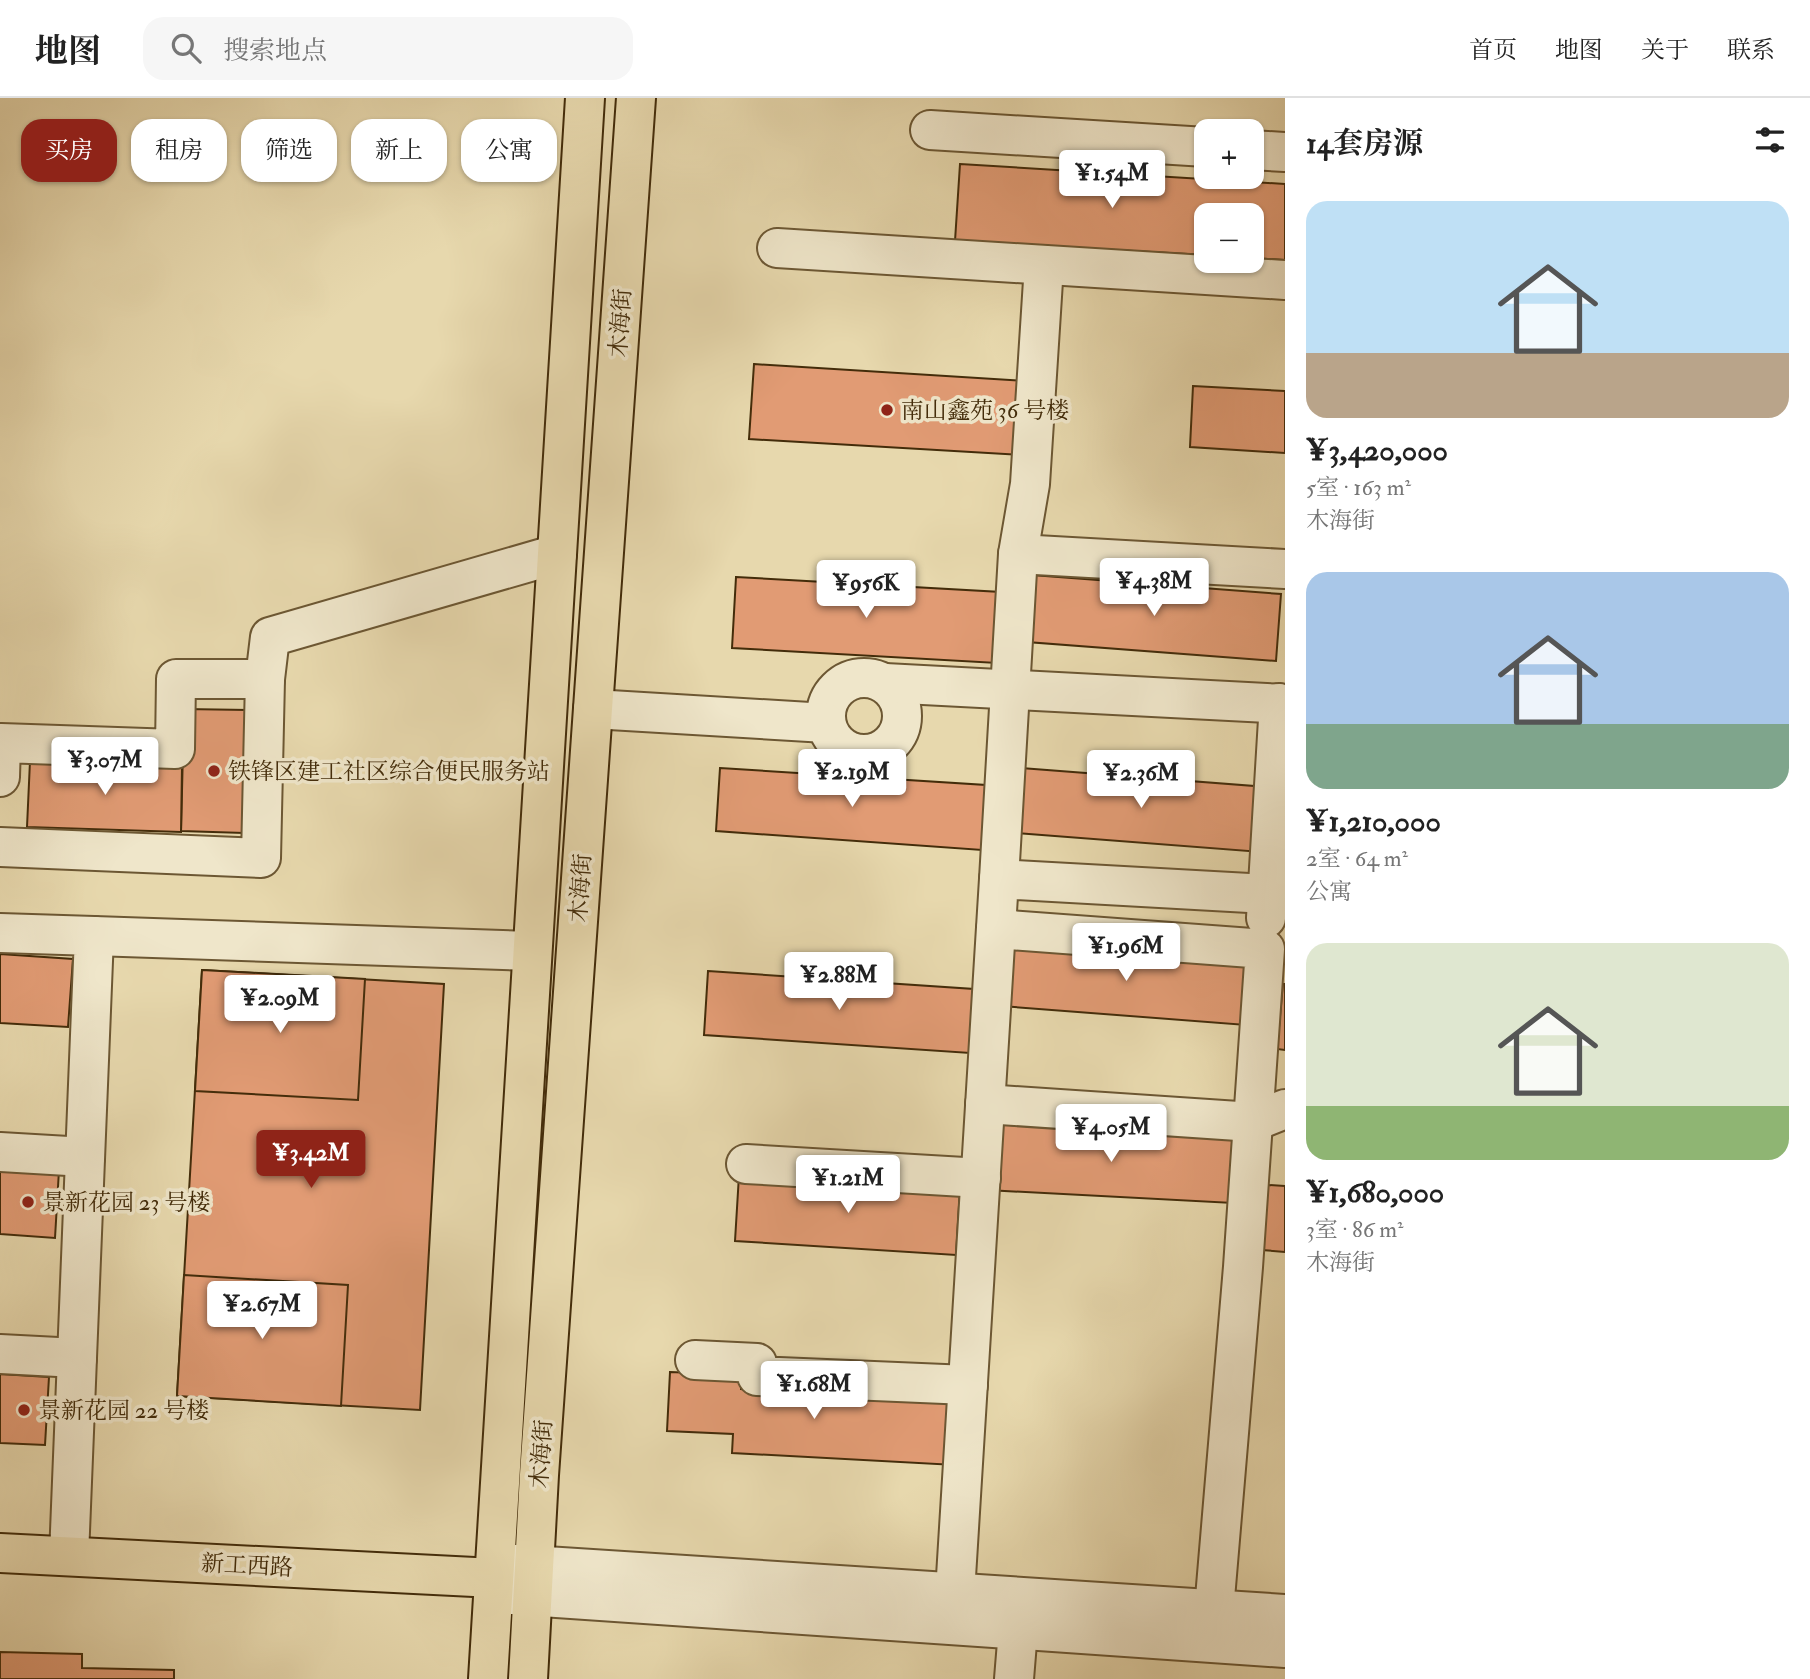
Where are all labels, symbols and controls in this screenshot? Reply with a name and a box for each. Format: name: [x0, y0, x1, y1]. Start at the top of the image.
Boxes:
search box: [143, 17, 633, 80]
icon: search: [167, 29, 205, 67]
text: 地图: [35, 31, 101, 72]
text: 搜索地点: [223, 35, 327, 67]
text: 首页: [1469, 35, 1517, 66]
text: 地图: [1555, 35, 1603, 66]
text: 关于: [1641, 35, 1689, 66]
text: 联系: [1727, 35, 1775, 66]
chip: 买房: [21, 119, 117, 182]
chip: 租房: [131, 119, 227, 182]
chip: 筛选: [241, 119, 337, 182]
chip: 新上: [351, 119, 447, 182]
chip: 公寓: [461, 119, 557, 182]
map controls: [1194, 119, 1264, 273]
button: +: [1194, 119, 1264, 189]
icon: filters: [1751, 121, 1789, 159]
text: 14套房源: [1306, 125, 1423, 162]
pin: ¥1.54M: [1055, 150, 1169, 210]
text: ¥1.54M: [1075, 158, 1149, 187]
button: −: [1194, 203, 1264, 273]
icon: home: [1485, 246, 1611, 372]
street label: 木海街: [604, 288, 637, 358]
place label: 南山鑫苑 36 号楼: [901, 396, 1069, 425]
marker: 南山鑫苑 36 号楼: [879, 402, 895, 418]
text: ¥3,420,000: [1306, 432, 1448, 469]
text: 5室 · 163 m²: [1306, 473, 1411, 502]
text: 木海街: [1306, 506, 1375, 535]
pin: ¥4.38M: [1097, 559, 1211, 618]
pin: ¥956K: [817, 560, 915, 620]
text: ¥4.38M: [1116, 566, 1192, 595]
text: ¥956K: [833, 568, 899, 597]
icon: home: [1485, 617, 1611, 743]
pin: ¥3.07M: [48, 738, 162, 797]
text: ¥3.07M: [67, 745, 143, 774]
pin: ¥2.19M: [795, 750, 909, 809]
pin: ¥2.36M: [1084, 750, 1198, 810]
place label: 铁锋区建工社区综合便民服务站: [228, 757, 550, 786]
text: ¥2.19M: [814, 757, 890, 786]
text: ¥2.36M: [1103, 758, 1179, 787]
marker: 铁锋区建工社区综合便民服务站: [206, 763, 222, 779]
text: ¥1,210,000: [1306, 803, 1441, 840]
text: 2室 · 64 m²: [1306, 844, 1408, 873]
street label: 木海街: [564, 853, 597, 923]
text: 公寓: [1306, 877, 1352, 906]
pin: ¥1.96M: [1069, 924, 1183, 983]
text: ¥1.96M: [1088, 931, 1164, 960]
pin: ¥2.88M: [782, 953, 896, 1012]
text: ¥2.88M: [800, 960, 878, 989]
pin: ¥2.09M: [223, 976, 337, 1035]
text: ¥2.09M: [240, 983, 320, 1012]
icon: home: [1485, 988, 1611, 1114]
pin: ¥4.05M: [1054, 1104, 1168, 1164]
text: ¥4.05M: [1072, 1112, 1150, 1141]
pin: ¥3.42M: [254, 1130, 368, 1190]
text: ¥3.42M: [272, 1138, 350, 1167]
pin: ¥1.21M: [791, 1156, 905, 1215]
text: ¥1.21M: [812, 1163, 884, 1192]
text: ¥1,680,000: [1306, 1174, 1444, 1211]
place label: 景新花园 23 号楼: [42, 1188, 210, 1217]
marker: 景新花园 23 号楼: [20, 1194, 36, 1210]
text: 3室 · 86 m²: [1306, 1215, 1404, 1244]
text: 木海街: [1306, 1248, 1375, 1277]
pin: ¥2.67M: [205, 1282, 319, 1341]
text: ¥2.67M: [223, 1289, 301, 1318]
pin: ¥1.68M: [757, 1362, 871, 1421]
text: ¥1.68M: [777, 1369, 851, 1398]
place label: 景新花园 22 号楼: [38, 1396, 209, 1425]
marker: 景新花园 22 号楼: [16, 1402, 32, 1418]
street label: 木海街: [525, 1419, 558, 1489]
street label: 新工西路: [200, 1549, 294, 1582]

